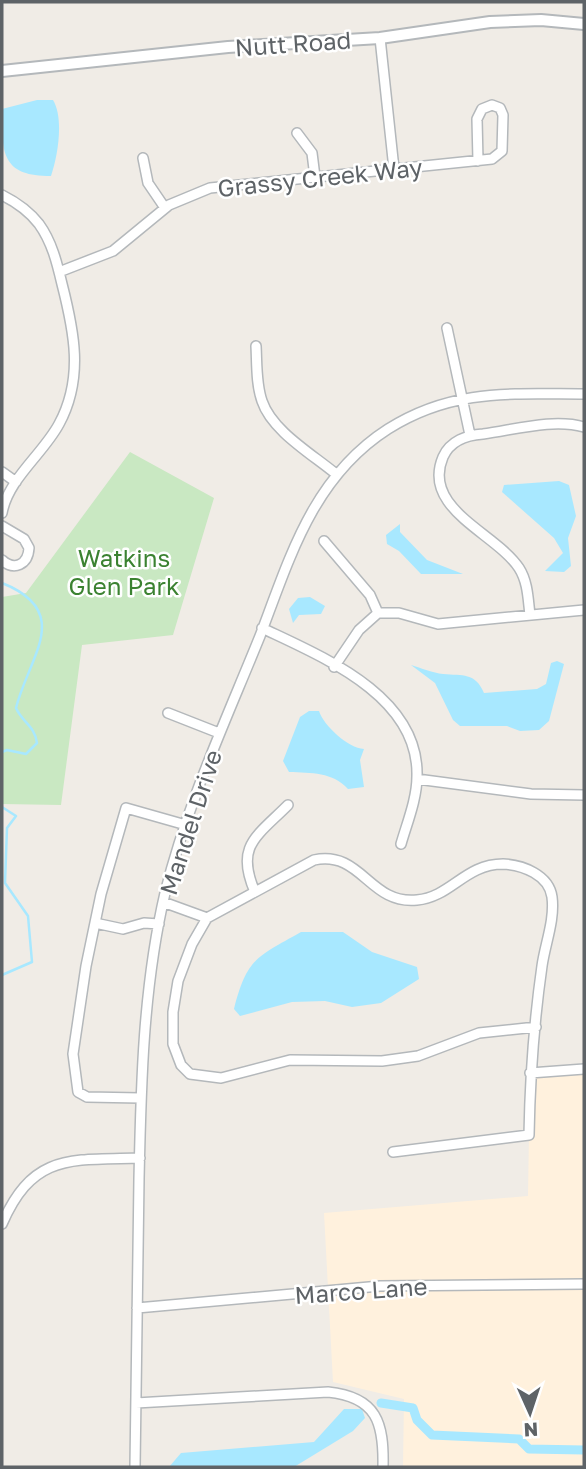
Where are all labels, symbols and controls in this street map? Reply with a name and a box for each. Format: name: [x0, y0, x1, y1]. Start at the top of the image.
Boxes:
street label: Nutt Road: [234, 24, 352, 62]
street label: Grassy Creek Way: [216, 152, 424, 202]
park label: Watkins Glen Park: [69, 543, 180, 600]
street label: Mandel Drive: [153, 746, 227, 898]
street label: Marco Lane: [294, 1271, 428, 1309]
north arrow: [495, 1378, 565, 1448]
text: N: [523, 1419, 539, 1442]

